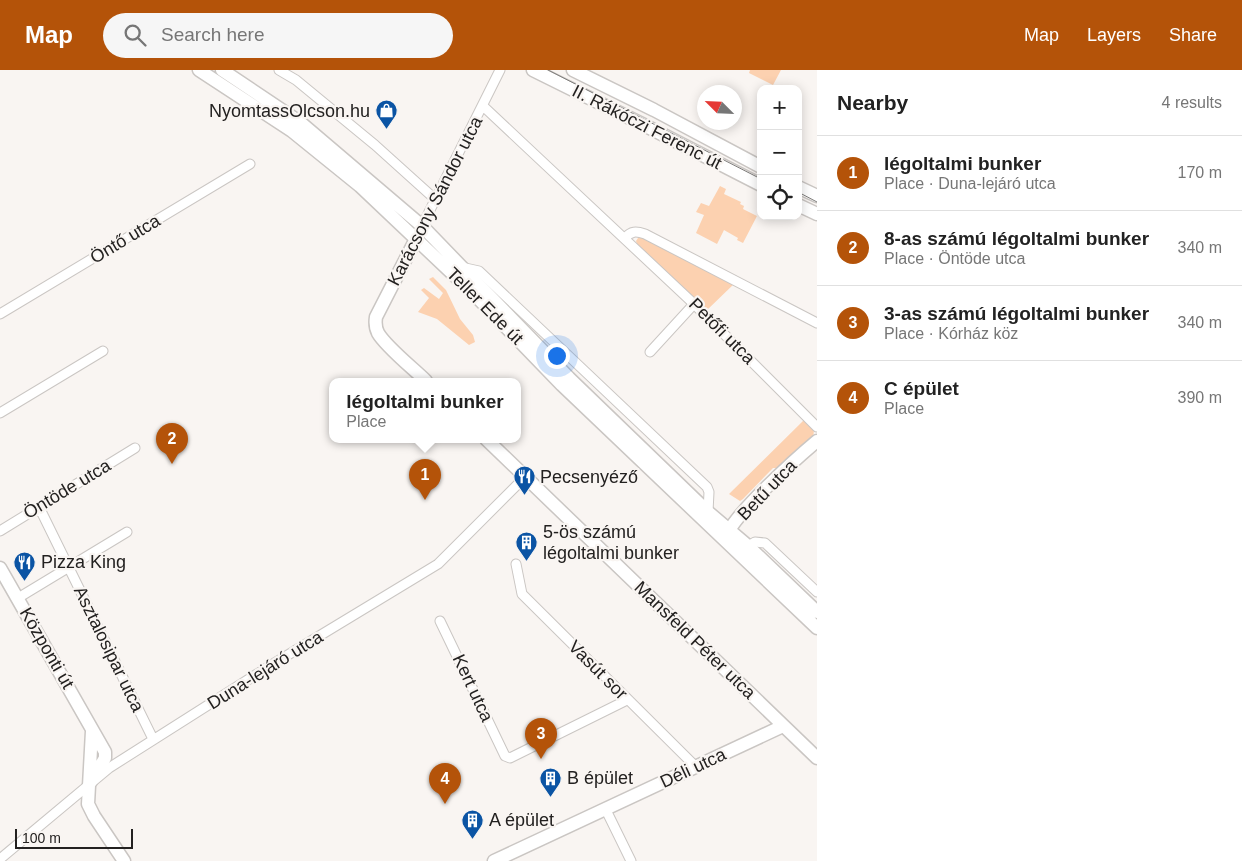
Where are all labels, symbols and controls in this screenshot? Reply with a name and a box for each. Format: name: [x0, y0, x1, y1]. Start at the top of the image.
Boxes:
search box: [103, 13, 453, 58]
text: Map: [25, 21, 73, 48]
icon: search: [121, 21, 149, 49]
text: Search here: [161, 24, 265, 45]
text: Map: [1024, 25, 1059, 45]
text: Layers: [1087, 25, 1141, 45]
text: Share: [1169, 25, 1217, 45]
street label: II. Rákóczi Ferenc út: [569, 81, 725, 173]
north arrow: [697, 85, 742, 130]
map controls: [757, 85, 802, 220]
button: +: [757, 85, 802, 130]
text: Nearby: [837, 91, 908, 114]
text: 4 results: [1162, 94, 1222, 111]
shop icon: NyomtassOlcson.hu: [374, 99, 398, 130]
place label: NyomtassOlcson.hu: [209, 101, 370, 121]
street label: Karácsony Sándor utca: [384, 112, 487, 289]
button: −: [757, 130, 802, 175]
text: légoltalmi bunker: [884, 153, 1041, 174]
text: 1: [849, 164, 857, 181]
text: 170 m: [1178, 164, 1222, 181]
button: locate: [757, 175, 802, 220]
text: Place · Duna-lejáró utca: [884, 175, 1056, 192]
street label: Öntő utca: [86, 210, 164, 268]
text: 8-as számú légoltalmi bunker: [884, 228, 1149, 249]
text: 2: [849, 239, 857, 256]
text: 340 m: [1178, 239, 1222, 256]
text: Place · Öntöde utca: [884, 250, 1025, 267]
street label: Teller Ede út: [443, 264, 527, 348]
street label: Petőfi utca: [685, 294, 760, 369]
text: 3-as számú légoltalmi bunker: [884, 303, 1149, 324]
text: 3: [849, 314, 857, 331]
text: 340 m: [1178, 314, 1222, 331]
text: Place · Kórház köz: [884, 325, 1018, 342]
your location: [544, 343, 570, 369]
popup: [329, 378, 521, 443]
text: C épület: [884, 378, 959, 399]
text: 4: [849, 389, 857, 406]
text: 390 m: [1178, 389, 1222, 406]
text: légoltalmi bunker: [346, 391, 504, 412]
text: Place: [884, 400, 924, 417]
text: Place: [346, 413, 386, 430]
pin: 2: [156, 423, 188, 464]
street label: Öntöde utca: [20, 455, 115, 523]
street label: Betű utca: [733, 455, 801, 524]
pin: 1: [409, 459, 441, 500]
restaurant icon: Pecsenyéző: [512, 465, 536, 496]
place label: Pecsenyéző: [540, 467, 638, 487]
place label: 5-ös számú légoltalmi bunker: [543, 522, 679, 563]
building icon: 5-ös számú légoltalmi bunker: [515, 530, 539, 561]
restaurant icon: Pizza King: [13, 550, 37, 581]
place label: Pizza King: [41, 552, 126, 572]
street label: Mansfeld Péter utca: [630, 577, 760, 703]
street label: Asztalosipar utca: [70, 583, 148, 716]
street label: Központi út: [16, 604, 78, 692]
street label: Duna-lejáró utca: [204, 626, 327, 713]
street label: Vasút sor: [565, 637, 631, 703]
street label: Kert utca: [449, 651, 498, 726]
pin: 3: [525, 718, 557, 759]
street label: Déli utca: [657, 744, 730, 792]
pin: 4: [429, 763, 461, 804]
building icon: B épület: [539, 766, 563, 797]
place label: B épület: [567, 768, 633, 788]
building icon: A épület: [461, 808, 485, 839]
place label: A épület: [489, 810, 554, 830]
scale bar: [15, 826, 132, 849]
text: 100 m: [22, 830, 61, 846]

